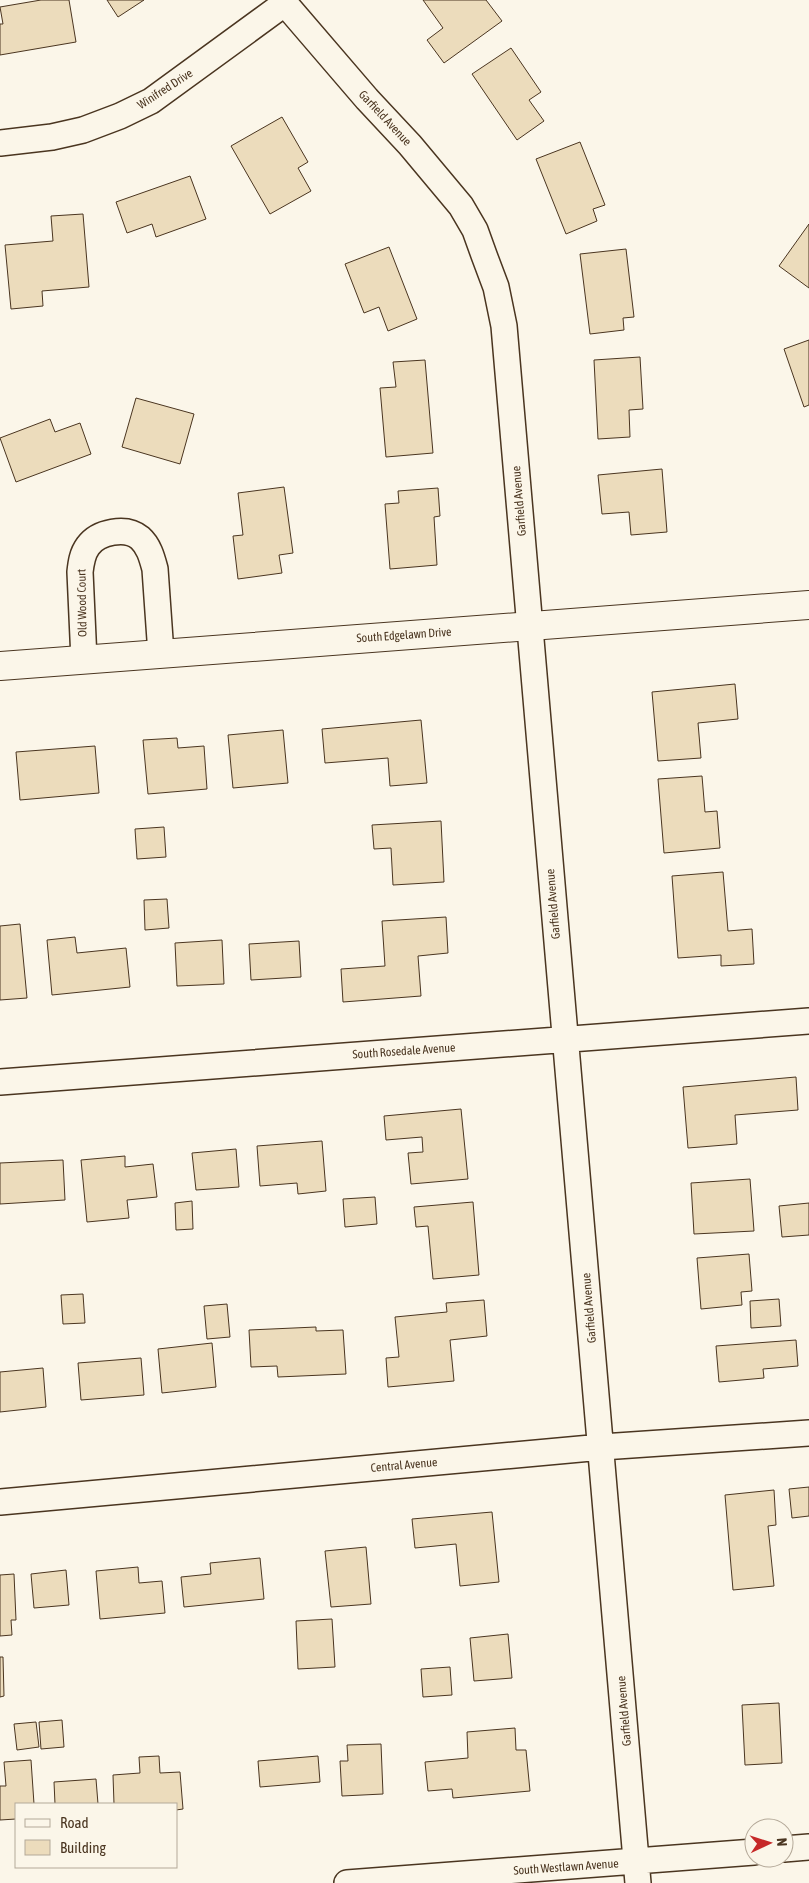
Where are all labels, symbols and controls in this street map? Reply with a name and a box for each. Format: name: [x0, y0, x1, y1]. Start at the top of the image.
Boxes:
street label: Winifred Drive: [135, 66, 195, 112]
street label: Garfield Avenue: [356, 87, 414, 149]
street label: Garfield Avenue: [509, 465, 529, 537]
street label: Old Wood Court: [74, 568, 90, 637]
street label: South Edgelawn Drive: [356, 625, 452, 645]
street label: Garfield Avenue: [543, 868, 563, 940]
street label: South Rosedale Avenue: [352, 1040, 456, 1062]
street label: Garfield Avenue: [579, 1272, 599, 1344]
street label: Central Avenue: [370, 1455, 438, 1475]
street label: Garfield Avenue: [614, 1675, 634, 1747]
legend: [15, 1803, 178, 1868]
text: Road: [60, 1814, 89, 1831]
north arrow: [744, 1818, 794, 1868]
text: N: [774, 1837, 790, 1847]
text: Building: [60, 1839, 106, 1856]
street label: South Westlawn Avenue: [513, 1856, 619, 1878]

